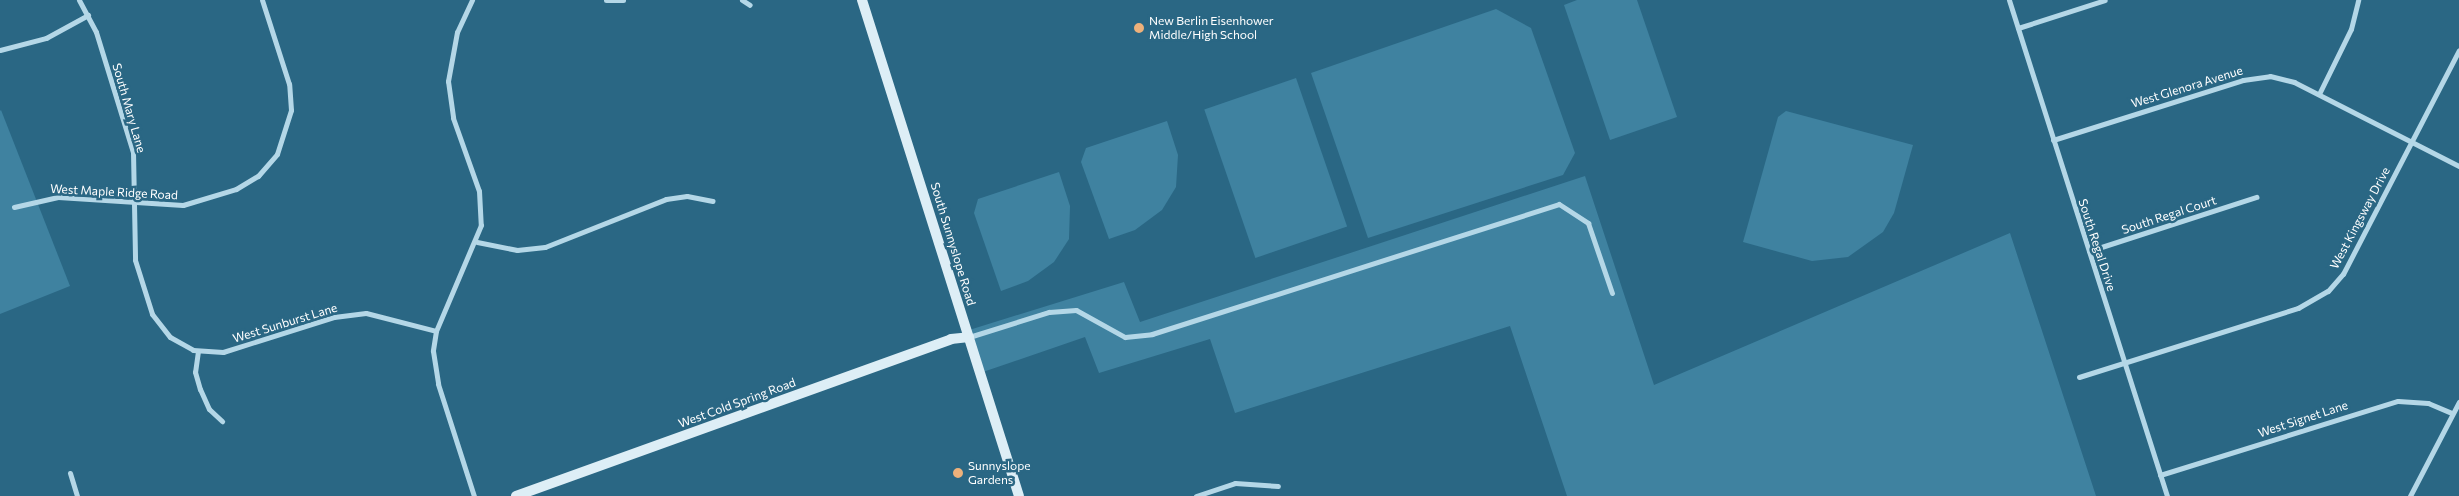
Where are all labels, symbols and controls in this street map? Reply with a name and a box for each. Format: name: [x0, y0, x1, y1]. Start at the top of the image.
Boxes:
place label: New Berlin Eisenhower Middle/High School: [1149, 14, 1274, 42]
marker: New Berlin Eisenhower Middle/High School: [1133, 22, 1145, 34]
street label: South Mary Lane: [109, 62, 149, 154]
street label: West Glenora Avenue: [2130, 63, 2244, 111]
street label: West Kingsway Drive: [2327, 165, 2393, 271]
street label: West Maple Ridge Road: [50, 181, 178, 203]
street label: South Sunnyslope Road: [927, 181, 979, 307]
street label: South Regal Court: [2120, 193, 2218, 237]
street label: South Regal Drive: [2075, 197, 2119, 293]
street label: West Sunburst Lane: [231, 300, 339, 346]
street label: West Cold Spring Road: [676, 375, 798, 431]
street label: West Signet Lane: [2256, 398, 2350, 440]
place label: Sunnyslope Gardens: [968, 459, 1031, 487]
marker: Sunnyslope Gardens: [952, 467, 964, 479]

